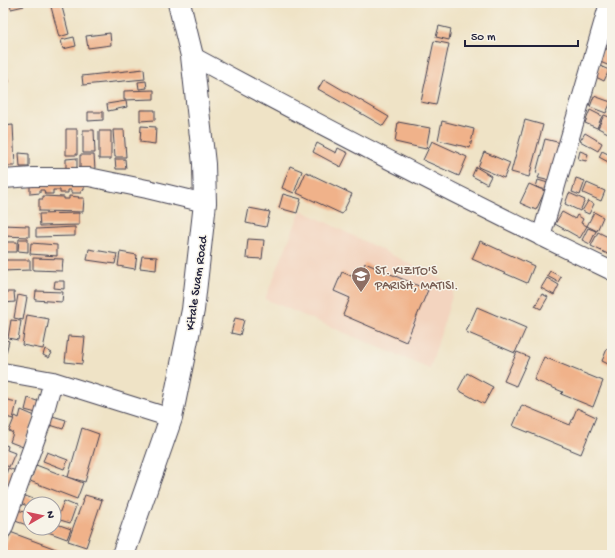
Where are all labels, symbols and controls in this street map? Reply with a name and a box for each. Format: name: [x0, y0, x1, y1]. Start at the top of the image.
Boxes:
scale bar: [465, 22, 578, 48]
text: 50 m: [471, 31, 496, 45]
street label: Kitale Suam Road: [183, 234, 212, 332]
place label: ST. KIZITO'S PARISH, MATISI.: [374, 264, 458, 294]
school or university icon: ST. KIZITO'S PARISH, MATISI.: [350, 265, 372, 293]
north arrow: [22, 496, 62, 536]
text: N: [43, 510, 56, 519]

